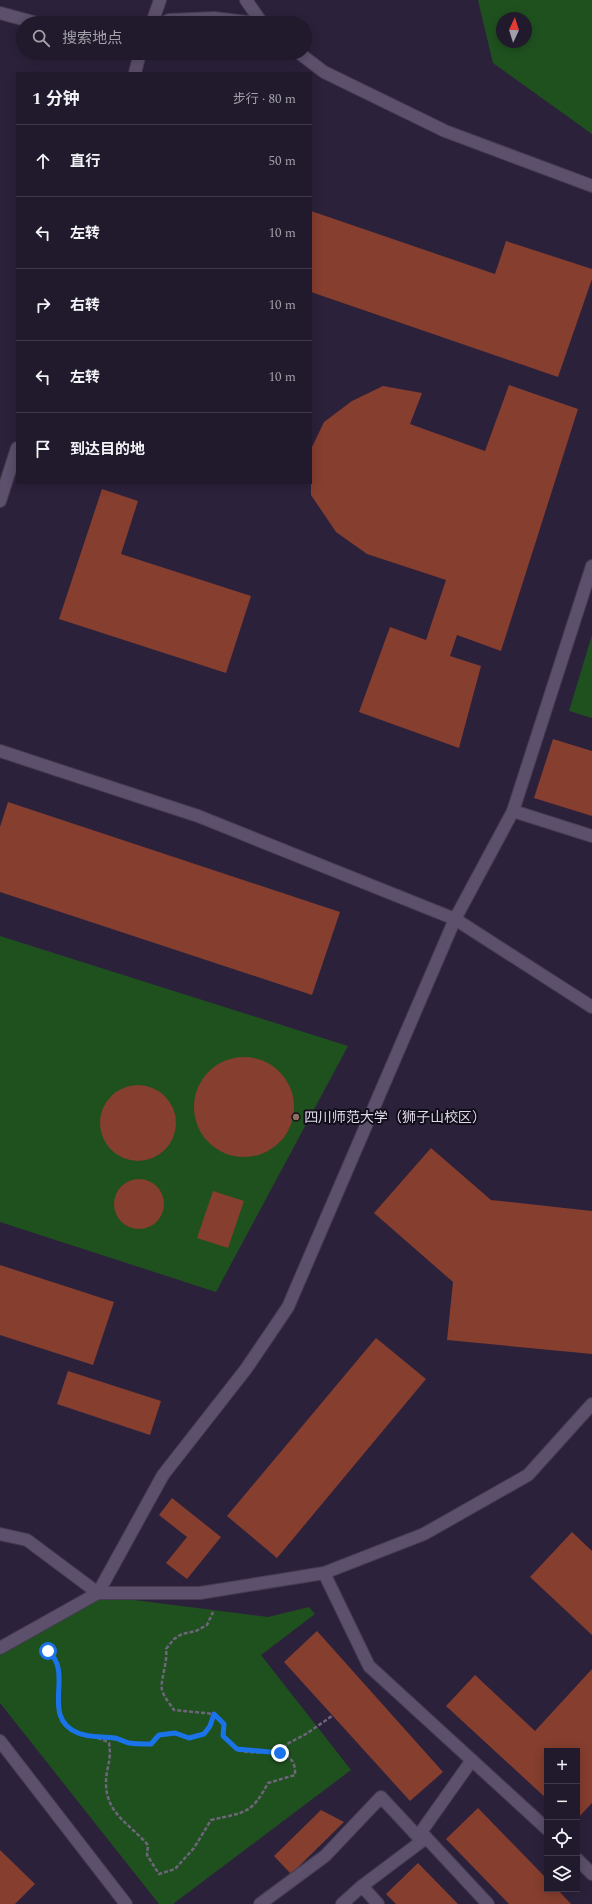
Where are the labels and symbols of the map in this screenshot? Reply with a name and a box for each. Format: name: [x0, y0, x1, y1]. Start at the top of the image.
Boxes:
north arrow: [496, 12, 532, 48]
place label: 四川师范大学（狮子山校区）: [304, 1107, 486, 1128]
marker: 四川师范大学（狮子山校区）: [291, 1112, 301, 1122]
route start: [39, 1642, 57, 1660]
route end: [271, 1744, 289, 1762]

